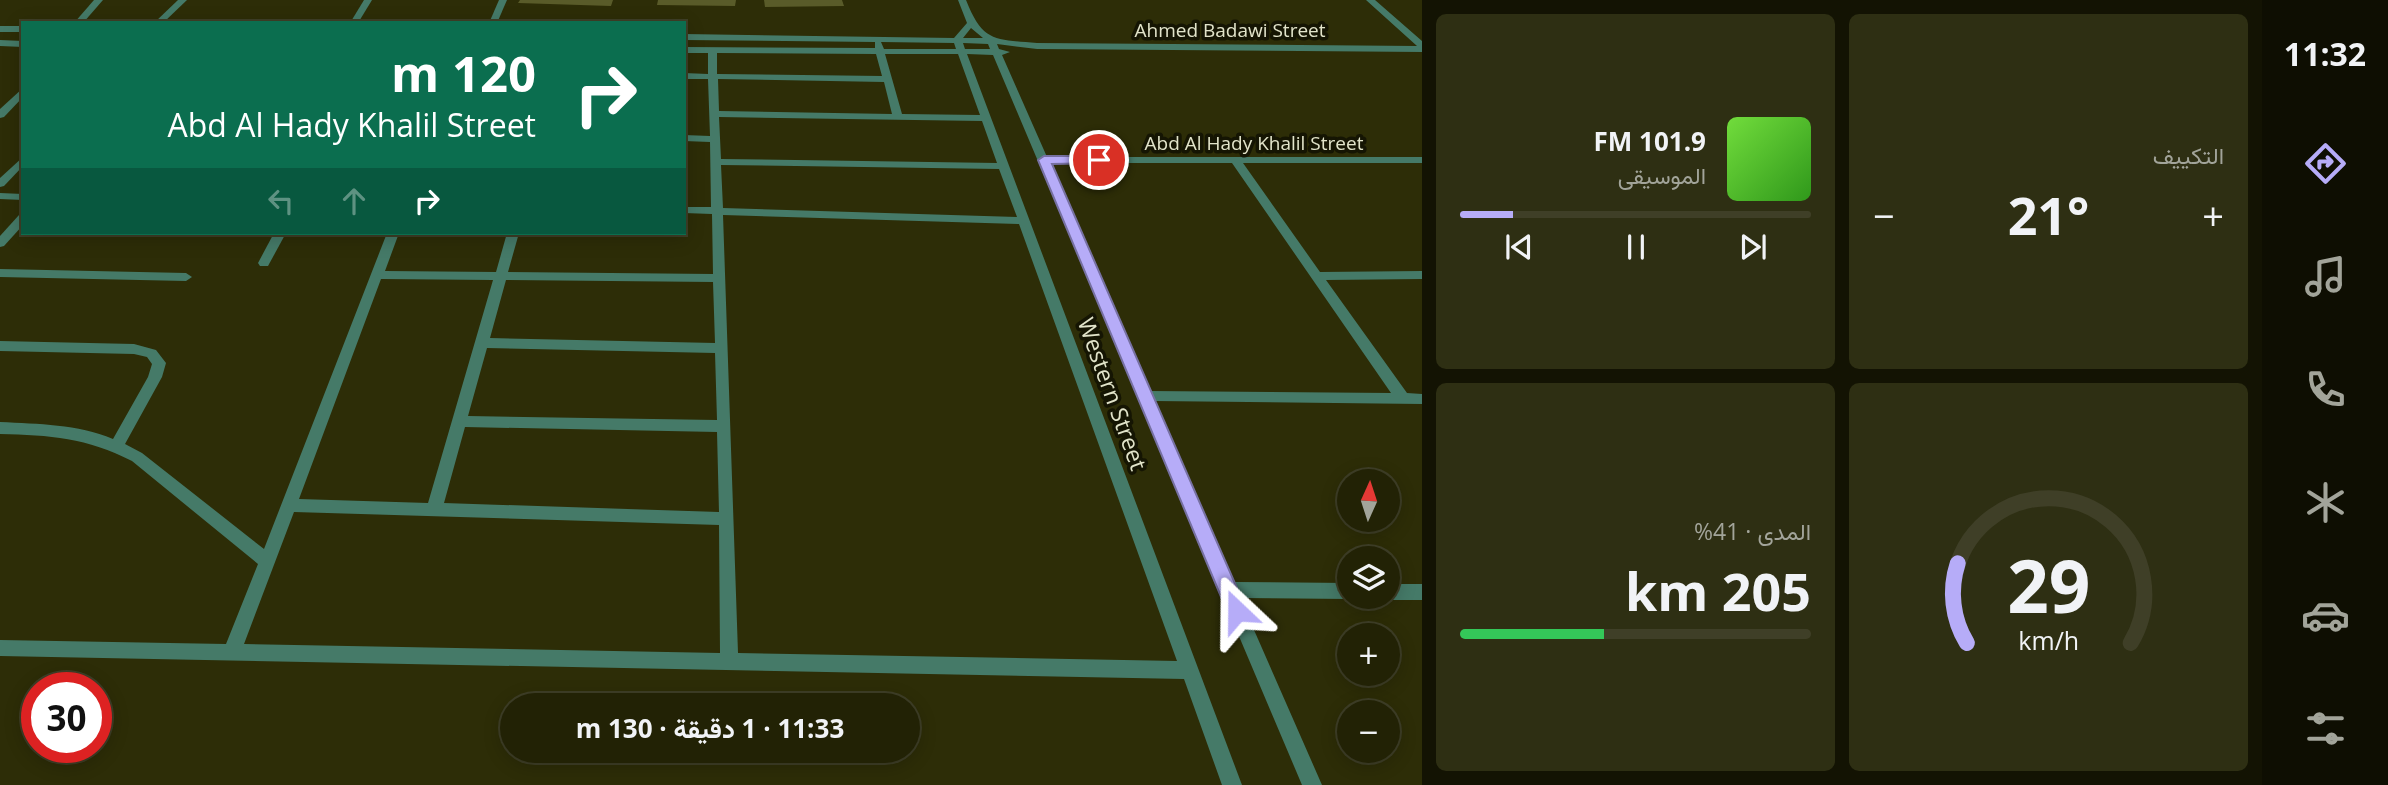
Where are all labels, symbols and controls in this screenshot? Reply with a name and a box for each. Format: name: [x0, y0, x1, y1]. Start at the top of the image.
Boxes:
street label: Ahmed Badawi Street: [1134, 17, 1326, 43]
text: 11:32: [2284, 32, 2366, 75]
text: 120 m: [391, 40, 536, 106]
icon: right: [560, 49, 651, 140]
text: Abd Al Hady Khalil Street: [167, 103, 536, 146]
text: 101.9 FM: [1594, 123, 1706, 159]
pin: [1069, 130, 1129, 190]
street label: Abd Al Hady Khalil Street: [1145, 130, 1364, 156]
text: التكييف: [2153, 139, 2224, 171]
icon: directions: [2301, 139, 2350, 188]
icon: arrive: [1080, 141, 1118, 179]
text: الموسيقى: [1618, 159, 1706, 191]
text: 21°: [2008, 179, 2089, 250]
icon: left: [262, 182, 300, 220]
icon: ahead: [335, 182, 373, 220]
icon: right: [408, 182, 446, 220]
text: −: [1873, 189, 1895, 241]
text: +: [2202, 189, 2224, 241]
icon: previous: [1500, 228, 1538, 266]
icon: pause: [1617, 228, 1655, 266]
icon: next: [1734, 228, 1772, 266]
icon: music: [2301, 252, 2350, 301]
street label: Western Street: [1071, 313, 1155, 474]
icon: phone: [2301, 365, 2350, 414]
north arrow: [1337, 469, 1400, 532]
map controls: [1337, 469, 1400, 763]
icon: climate: [2301, 478, 2350, 527]
text: المدى · 41%: [1694, 515, 1811, 547]
text: 29: [2007, 535, 2090, 634]
button: layers: [1337, 546, 1400, 609]
text: 205 km: [1625, 555, 1811, 626]
position arrow: [1200, 574, 1274, 648]
icon: car: [2301, 591, 2350, 640]
button: +: [1337, 623, 1400, 686]
text: km/h: [2018, 623, 2079, 657]
speed limit sign: 30: [21, 672, 112, 763]
button: −: [1337, 700, 1400, 763]
icon: filters: [2301, 704, 2350, 753]
text: 11:33 · 1 دقيقة · 130 m: [576, 710, 844, 746]

